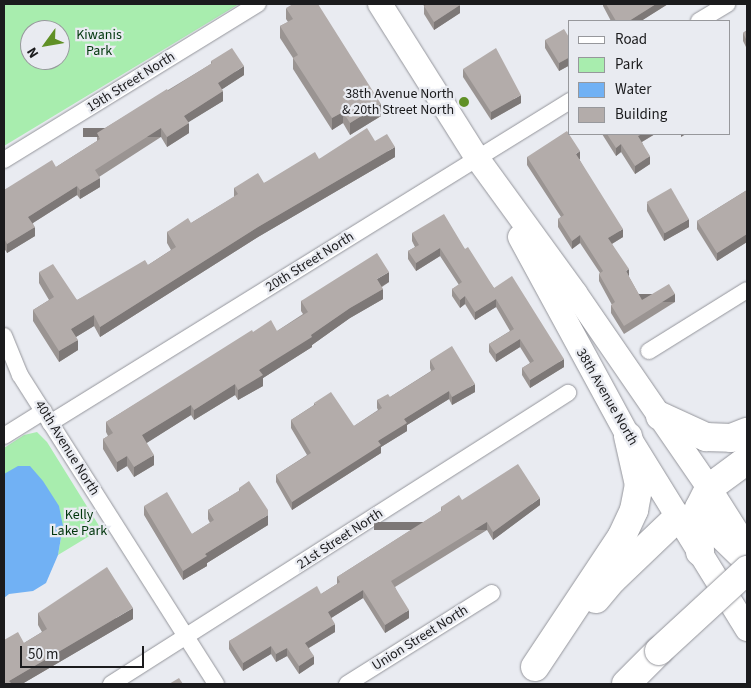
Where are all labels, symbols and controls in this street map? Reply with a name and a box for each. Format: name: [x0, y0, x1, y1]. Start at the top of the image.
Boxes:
north arrow: [20, 20, 70, 70]
legend: [568, 20, 731, 135]
park label: Kiwanis Park: [76, 27, 122, 59]
text: Road: [615, 29, 647, 50]
text: N: [22, 43, 44, 62]
street label: 19th Street North: [84, 48, 178, 116]
text: Park: [615, 54, 643, 75]
text: Water: [615, 79, 651, 100]
place label: 38th Avenue North & 20th Street North: [342, 86, 454, 118]
marker: 38th Avenue North & 20th Street North: [458, 96, 470, 108]
text: Building: [615, 104, 667, 125]
street label: 20th Street North: [263, 228, 357, 296]
street label: 38th Avenue North: [573, 346, 641, 448]
street label: 40th Avenue North: [31, 397, 103, 499]
street label: 21st Street North: [294, 505, 386, 573]
park label: Kelly Lake Park: [51, 507, 107, 540]
street label: Union Street North: [369, 602, 471, 674]
scale bar: [22, 636, 146, 668]
text: 50 m: [28, 644, 58, 665]

